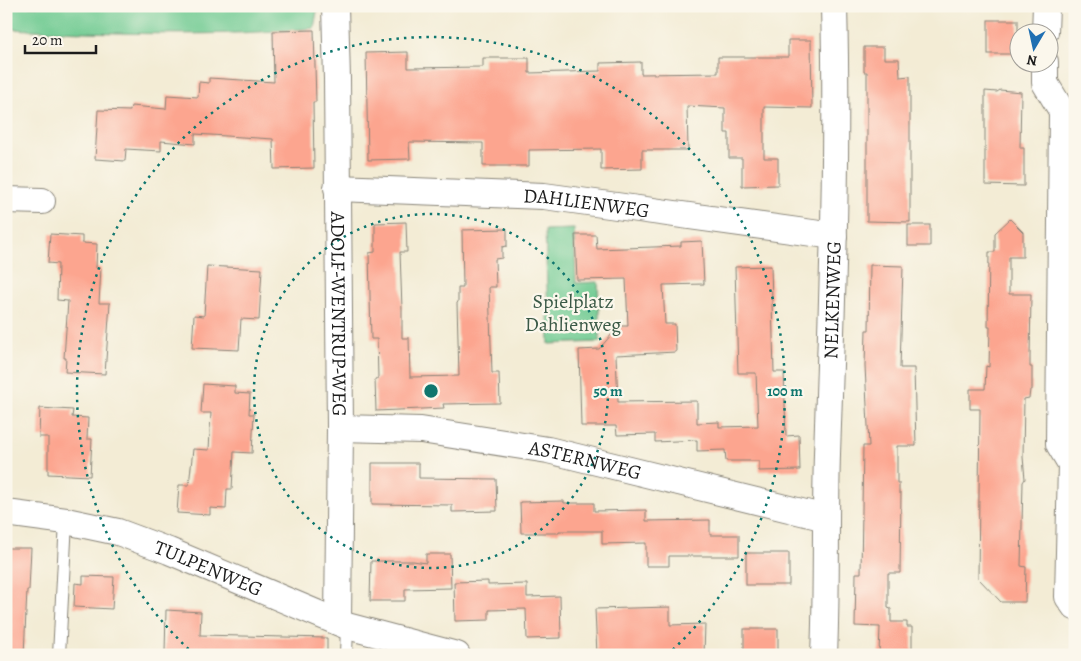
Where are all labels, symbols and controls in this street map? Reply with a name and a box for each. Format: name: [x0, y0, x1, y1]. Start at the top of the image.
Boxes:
scale bar: [25, 22, 96, 54]
north arrow: [1008, 22, 1058, 72]
text: 20 m: [32, 30, 63, 50]
text: N: [1026, 50, 1039, 71]
street label: DAHLIENWEG: [523, 182, 651, 224]
street label: ADOLF-WENTRUP-WEG: [325, 210, 353, 417]
street label: NELKENWEG: [817, 241, 847, 360]
park label: Spielplatz Dahlienweg: [525, 288, 621, 338]
text: 50 m: [593, 381, 623, 401]
text: 100 m: [767, 381, 803, 401]
centre of rings: [422, 382, 440, 400]
street label: ASTERNWEG: [526, 434, 644, 486]
street label: TULPENWEG: [151, 533, 267, 602]

